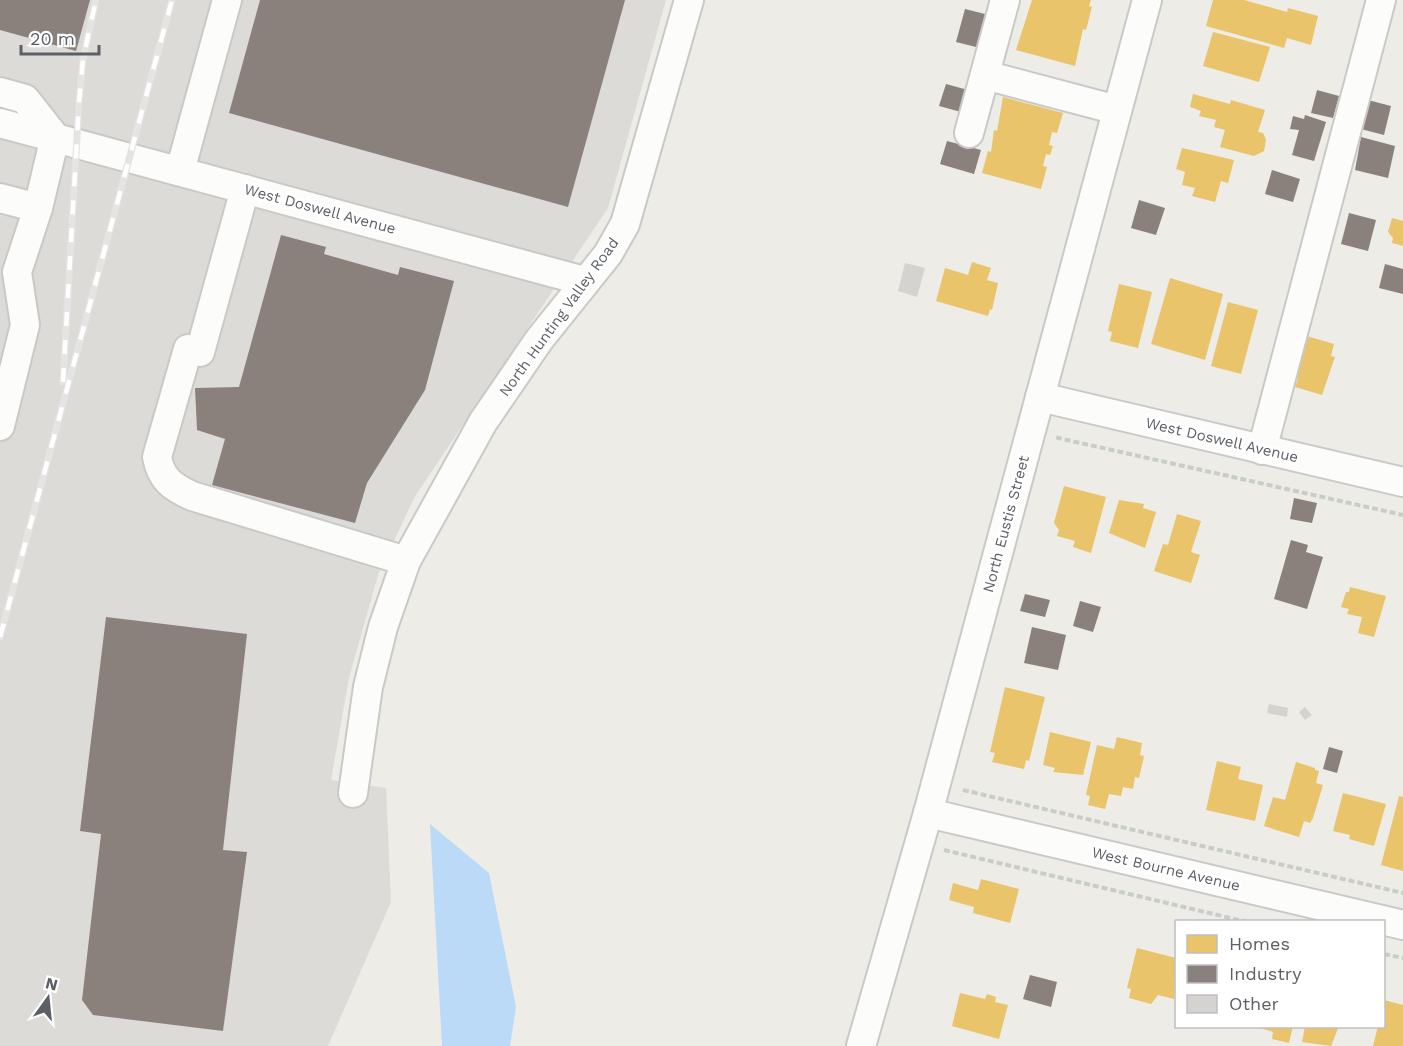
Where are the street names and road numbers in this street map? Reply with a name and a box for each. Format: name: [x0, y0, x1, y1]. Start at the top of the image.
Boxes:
street label: West Doswell Avenue: [242, 180, 398, 238]
street label: North Hunting Valley Road: [495, 234, 623, 400]
street label: West Doswell Avenue: [1144, 414, 1300, 466]
street label: North Eustis Street: [979, 453, 1033, 595]
street label: West Bourne Avenue: [1090, 843, 1242, 895]

